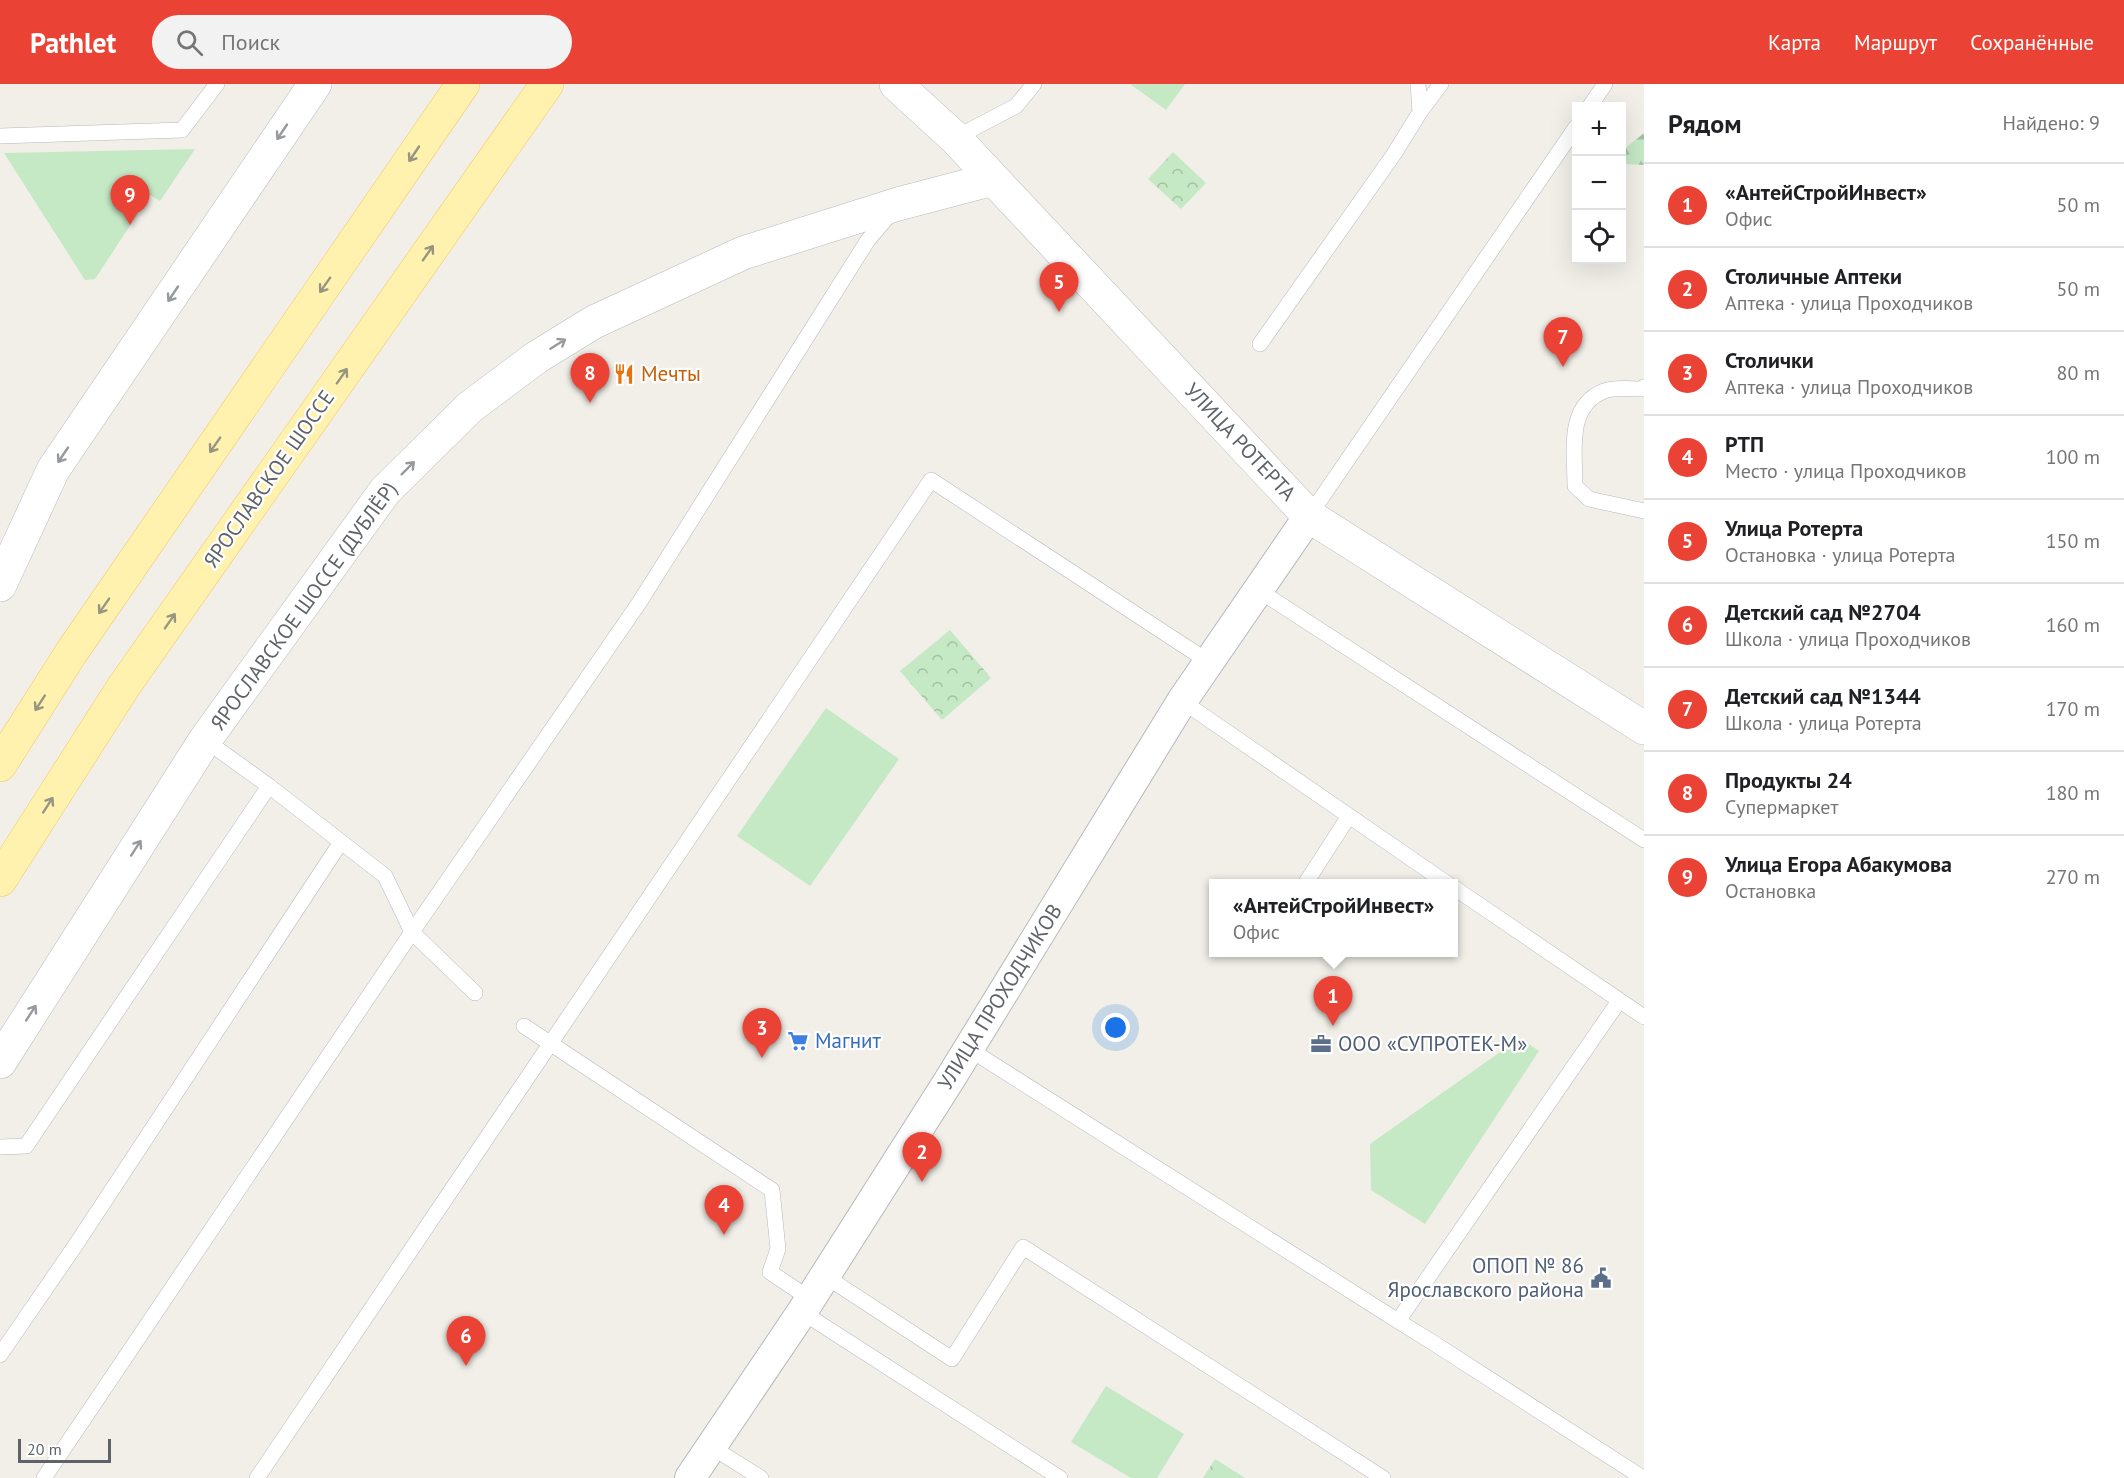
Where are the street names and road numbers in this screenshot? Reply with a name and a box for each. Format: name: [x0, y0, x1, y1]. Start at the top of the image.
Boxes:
street label: УЛИЦА РОТЕРТА: [1179, 377, 1302, 507]
street label: ЯРОСЛАВСКОЕ ШОССЕ: [197, 385, 340, 573]
street label: ЯРОСЛАВСКОЕ ШОССЕ (ДУБЛЁР): [204, 476, 403, 735]
street label: УЛИЦА ПРОХОДЧИКОВ: [931, 899, 1068, 1095]

